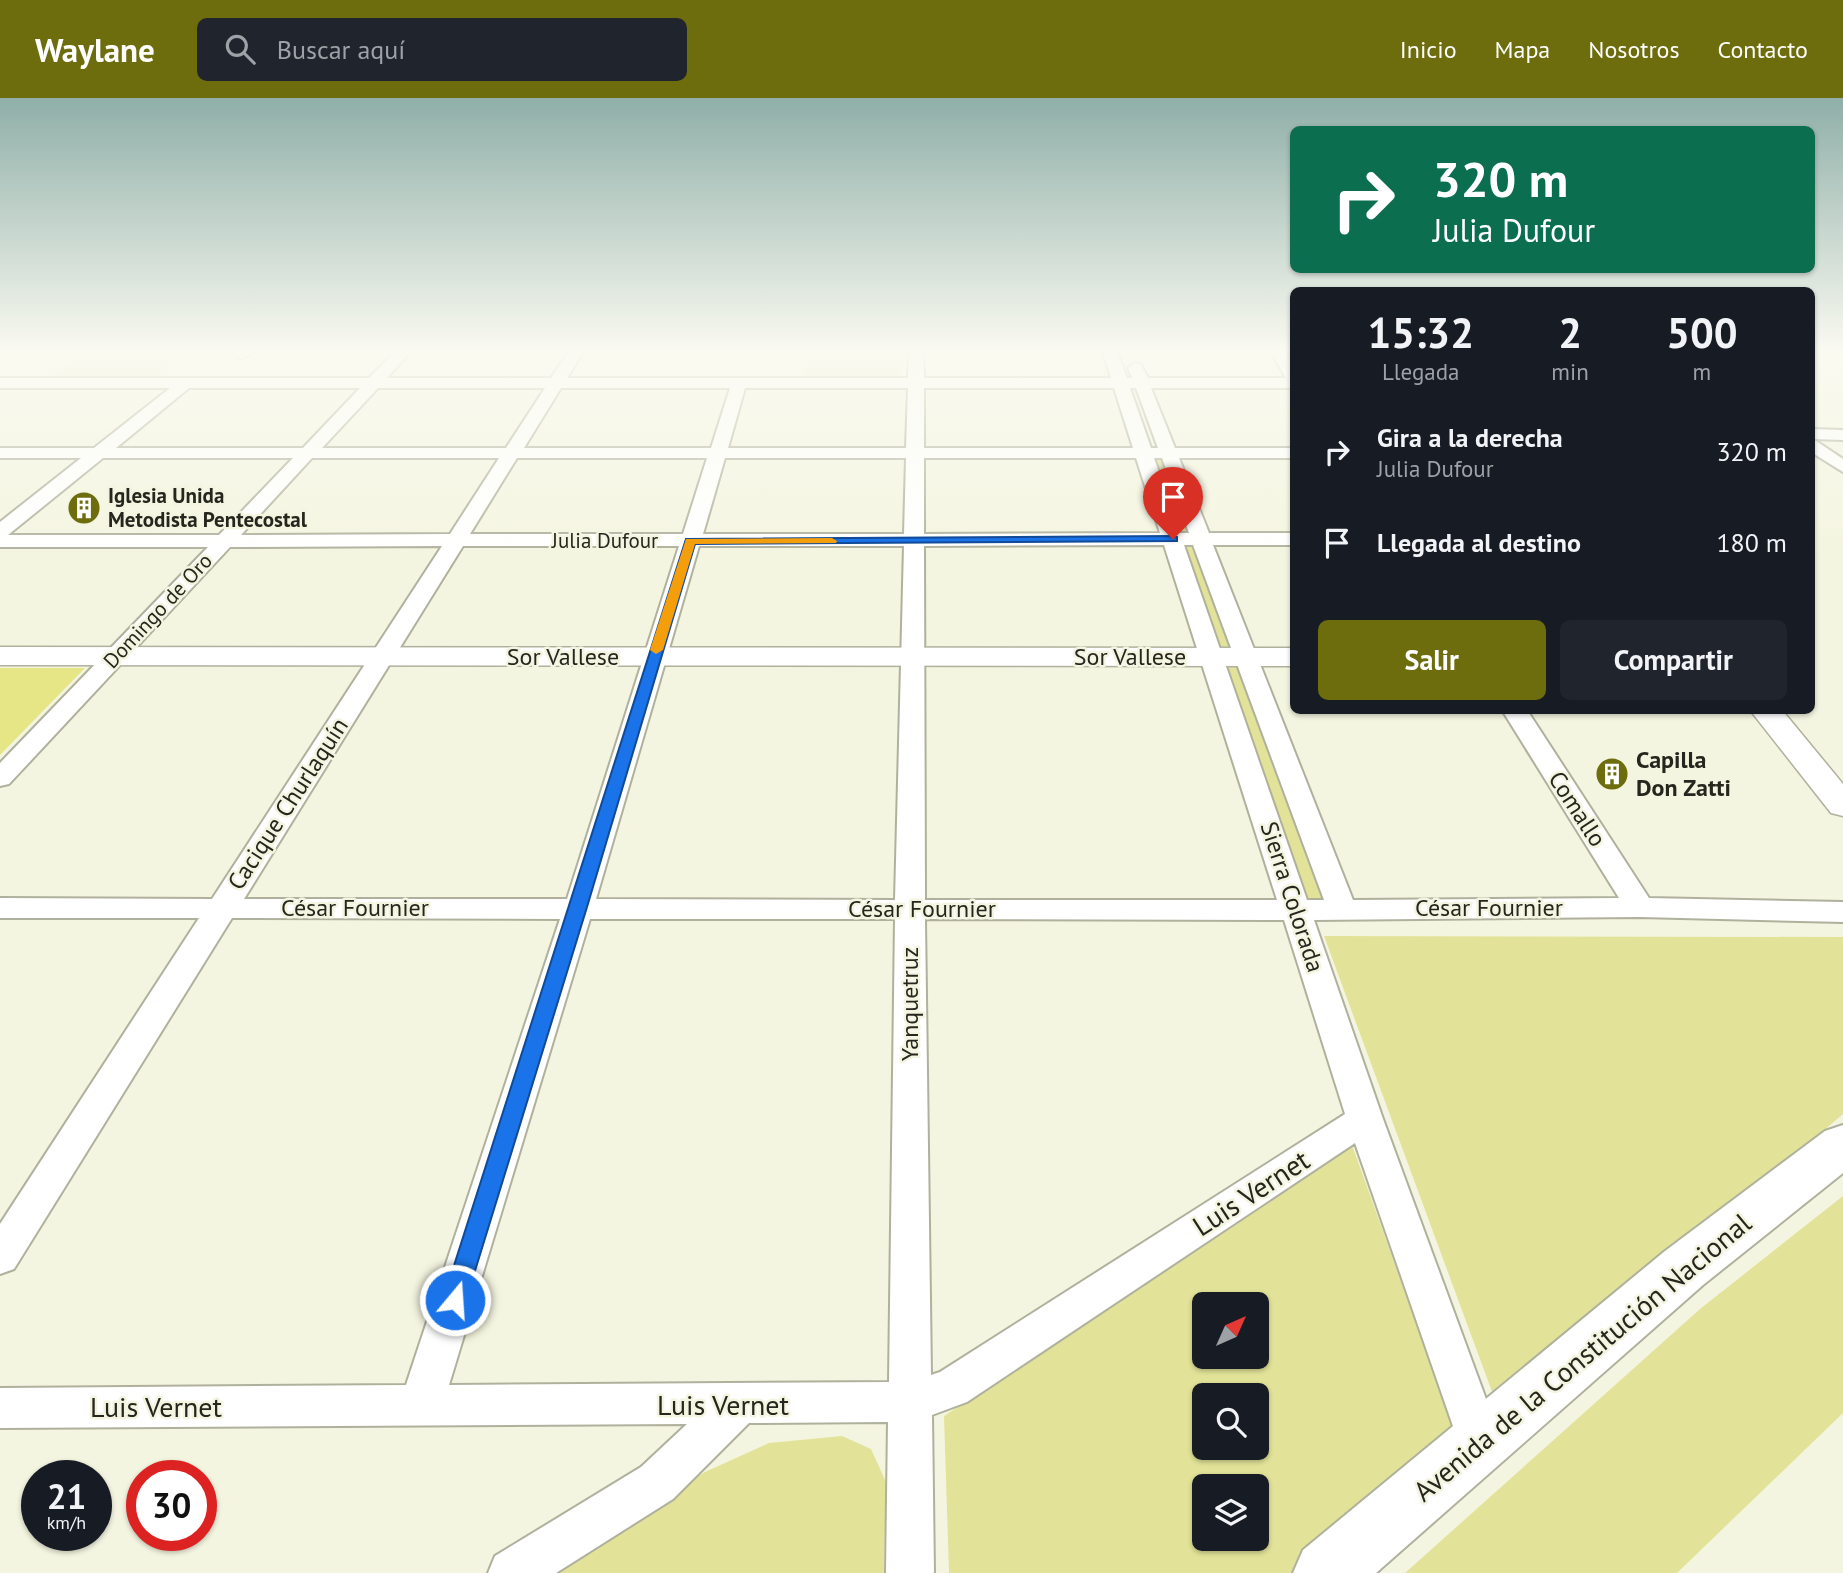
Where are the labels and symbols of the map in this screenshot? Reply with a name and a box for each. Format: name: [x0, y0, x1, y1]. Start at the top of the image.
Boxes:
pin: [1143, 467, 1203, 539]
place label: Iglesia Unida Metodista Pentecostal: [108, 482, 308, 533]
building icon: Iglesia Unida Metodista Pentecostal: [65, 489, 103, 527]
street label: Julia Dufour: [551, 527, 658, 554]
street label: Domingo de Oro: [97, 547, 218, 674]
street label: Sor Vallese: [507, 641, 619, 672]
street label: Sor Vallese: [1074, 641, 1186, 672]
street label: Cacique Churlaquín: [220, 712, 355, 896]
place label: Capilla Don Zatti: [1636, 744, 1731, 803]
building icon: Capilla Don Zatti: [1593, 755, 1631, 793]
street label: Comallo: [1542, 765, 1613, 852]
street label: Sierra Colorada: [1254, 818, 1331, 976]
street label: César Fournier: [281, 892, 429, 923]
street label: César Fournier: [1415, 892, 1563, 923]
street label: César Fournier: [848, 893, 996, 924]
street label: Yanquetruz: [894, 947, 925, 1061]
street label: Luis Vernet: [1185, 1141, 1317, 1244]
street label: Avenida de la Constitución Nacional: [1405, 1204, 1758, 1509]
position arrow: [418, 1263, 492, 1337]
north arrow: [1192, 1292, 1269, 1368]
street label: Luis Vernet: [657, 1386, 790, 1423]
street label: Luis Vernet: [90, 1388, 223, 1425]
speed limit sign: 30: [126, 1460, 217, 1551]

